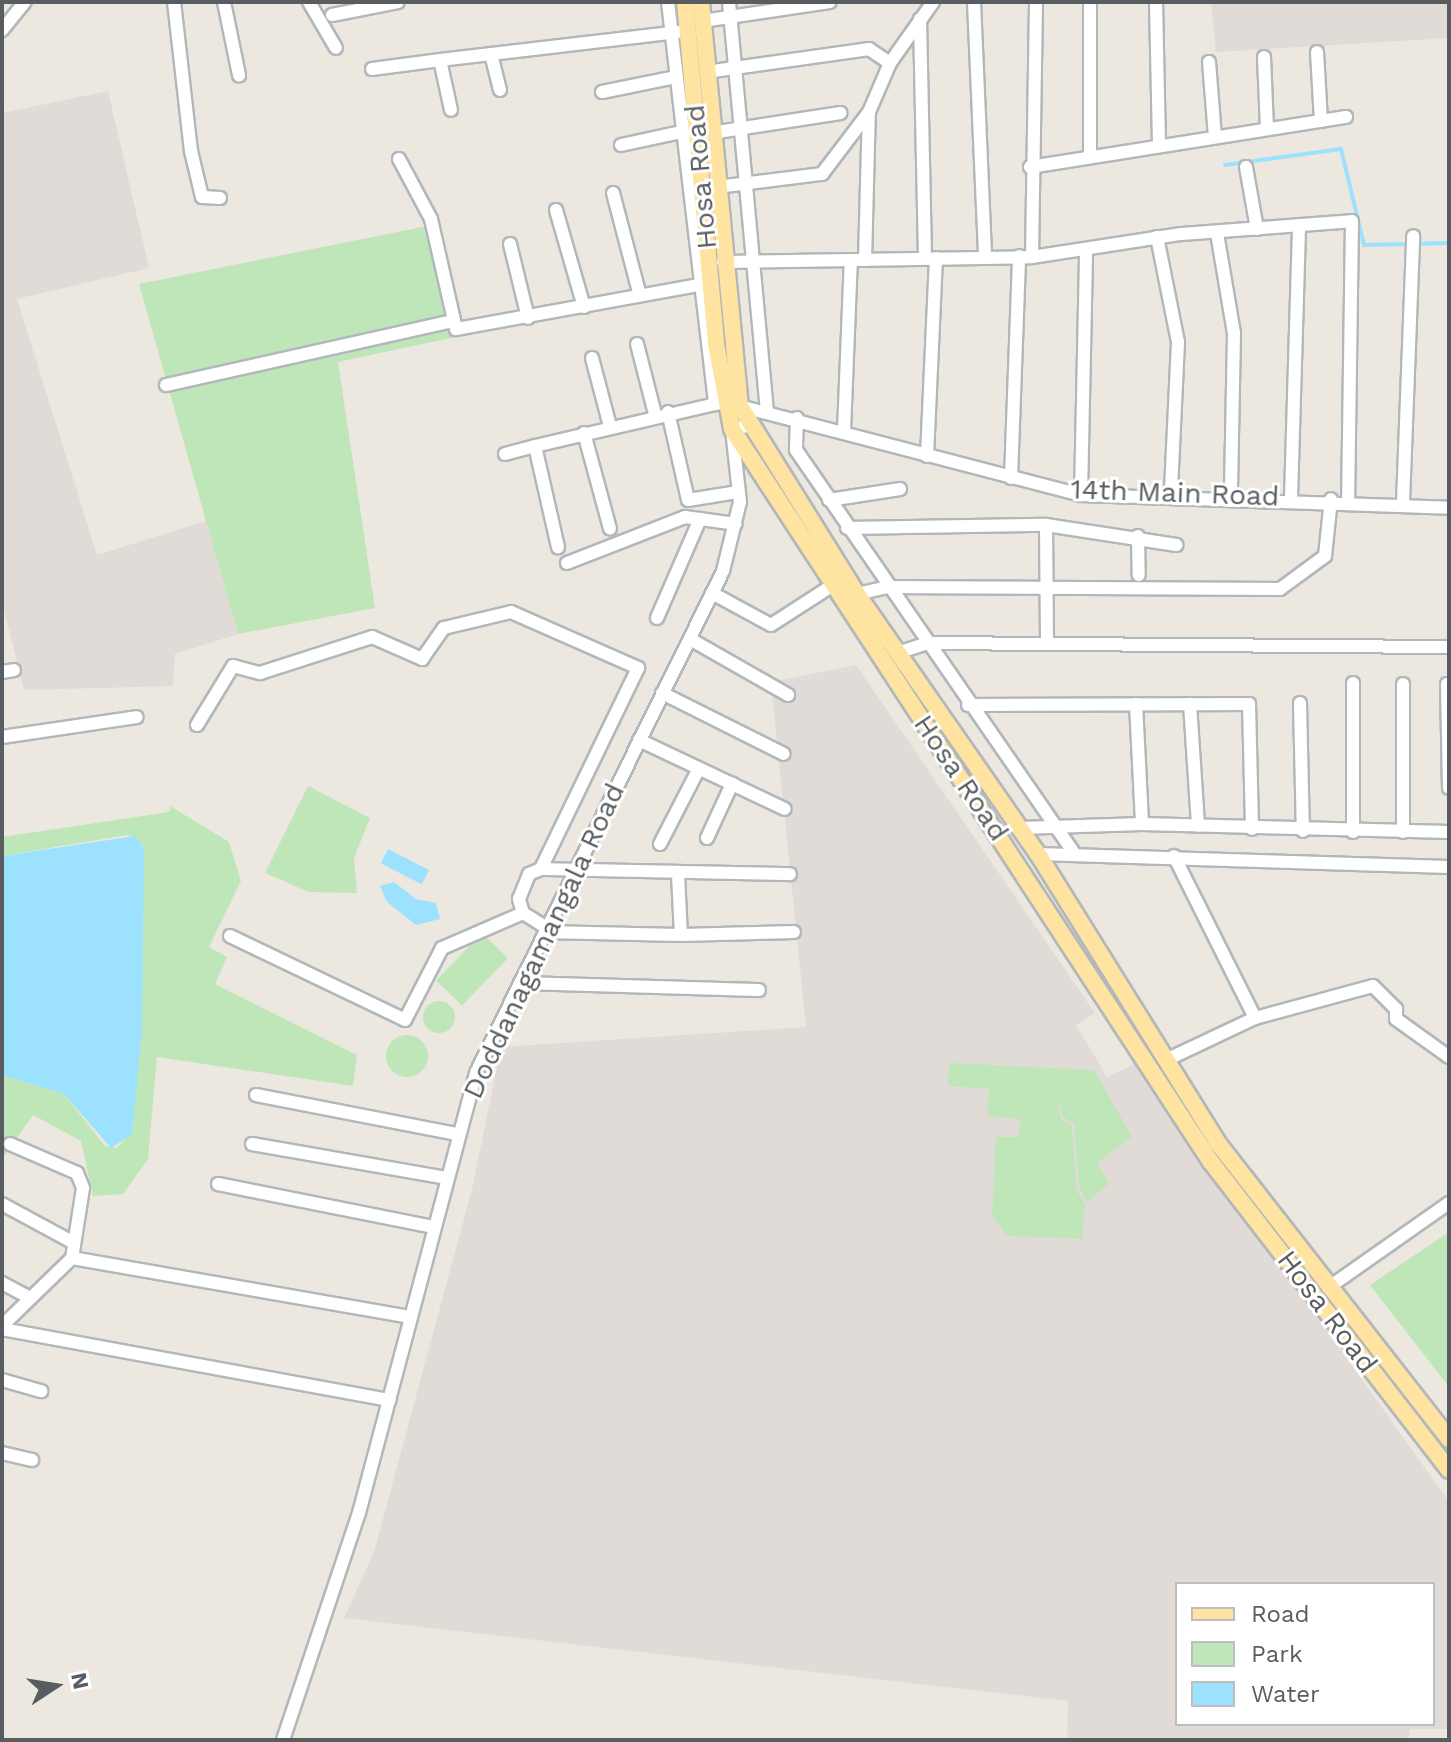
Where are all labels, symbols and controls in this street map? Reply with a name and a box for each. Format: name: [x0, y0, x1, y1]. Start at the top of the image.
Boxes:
street label: Hosa Road: [678, 103, 724, 251]
street label: 14th Main Road: [1070, 473, 1280, 513]
street label: Hosa Road: [906, 708, 1016, 848]
street label: Doddanagamangala Road: [456, 778, 632, 1104]
street label: Hosa Road: [1270, 1244, 1384, 1380]
legend: [1175, 1582, 1435, 1726]
text: Road: [1251, 1600, 1310, 1628]
text: Park: [1251, 1640, 1303, 1668]
north arrow: [16, 1646, 96, 1726]
text: N: [66, 1670, 94, 1691]
text: Water: [1251, 1680, 1320, 1708]

